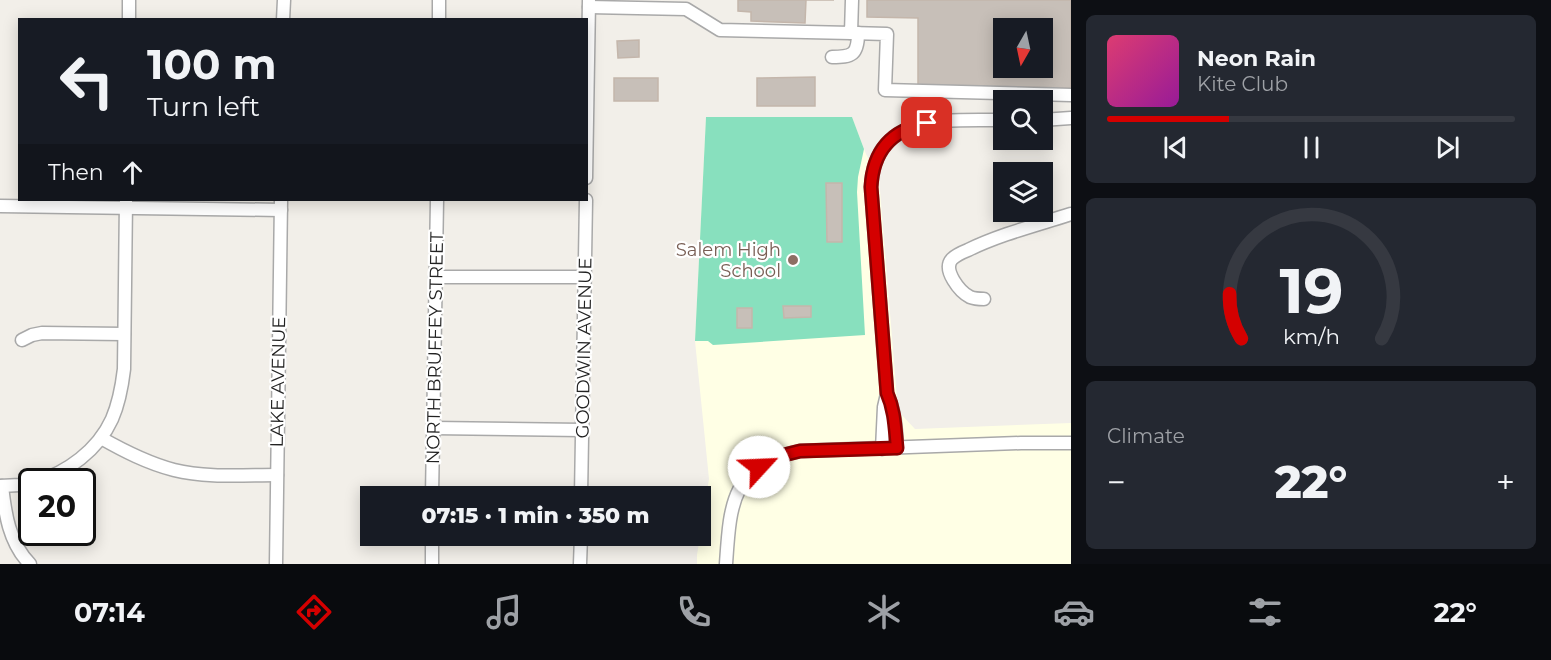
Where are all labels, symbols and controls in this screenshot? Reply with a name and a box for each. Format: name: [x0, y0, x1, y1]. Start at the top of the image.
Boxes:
north arrow: [993, 18, 1053, 78]
map controls: [993, 18, 1053, 222]
text: 100 m: [147, 38, 276, 90]
icon: left: [48, 42, 126, 120]
text: Neon Rain: [1197, 45, 1316, 72]
text: Kite Club: [1197, 72, 1288, 96]
text: Turn left: [147, 90, 260, 123]
button: search: [993, 90, 1053, 150]
pin: [901, 97, 952, 148]
icon: arrive: [910, 106, 943, 139]
icon: previous: [1159, 131, 1192, 164]
icon: pause: [1295, 131, 1328, 164]
icon: next: [1431, 131, 1464, 164]
icon: ahead: [116, 156, 149, 189]
text: Then: [48, 159, 104, 186]
button: layers: [993, 162, 1053, 222]
street label: NORTH BRUFFEY STREET: [422, 231, 448, 464]
place label: Salem High School: [676, 239, 781, 282]
marker: Salem High School: [786, 253, 800, 267]
text: 19: [1279, 253, 1343, 329]
street label: GOODWIN AVENUE: [571, 257, 597, 439]
street label: LAKE AVENUE: [266, 317, 290, 447]
text: km/h: [1282, 323, 1340, 349]
text: Climate: [1107, 424, 1185, 448]
position arrow: [727, 435, 791, 499]
text: 22°: [1275, 454, 1347, 509]
text: −: [1107, 462, 1126, 502]
text: +: [1496, 462, 1515, 502]
speed limit sign: 20: [18, 468, 96, 546]
text: 07:15 · 1 min · 350 m: [421, 502, 650, 529]
icon: directions: [293, 591, 335, 633]
icon: music: [483, 591, 525, 633]
icon: phone: [673, 591, 715, 633]
icon: climate: [863, 591, 905, 633]
icon: car: [1053, 591, 1095, 633]
icon: filters: [1244, 591, 1286, 633]
text: 07:14: [74, 596, 145, 629]
text: 22°: [1434, 596, 1477, 629]

